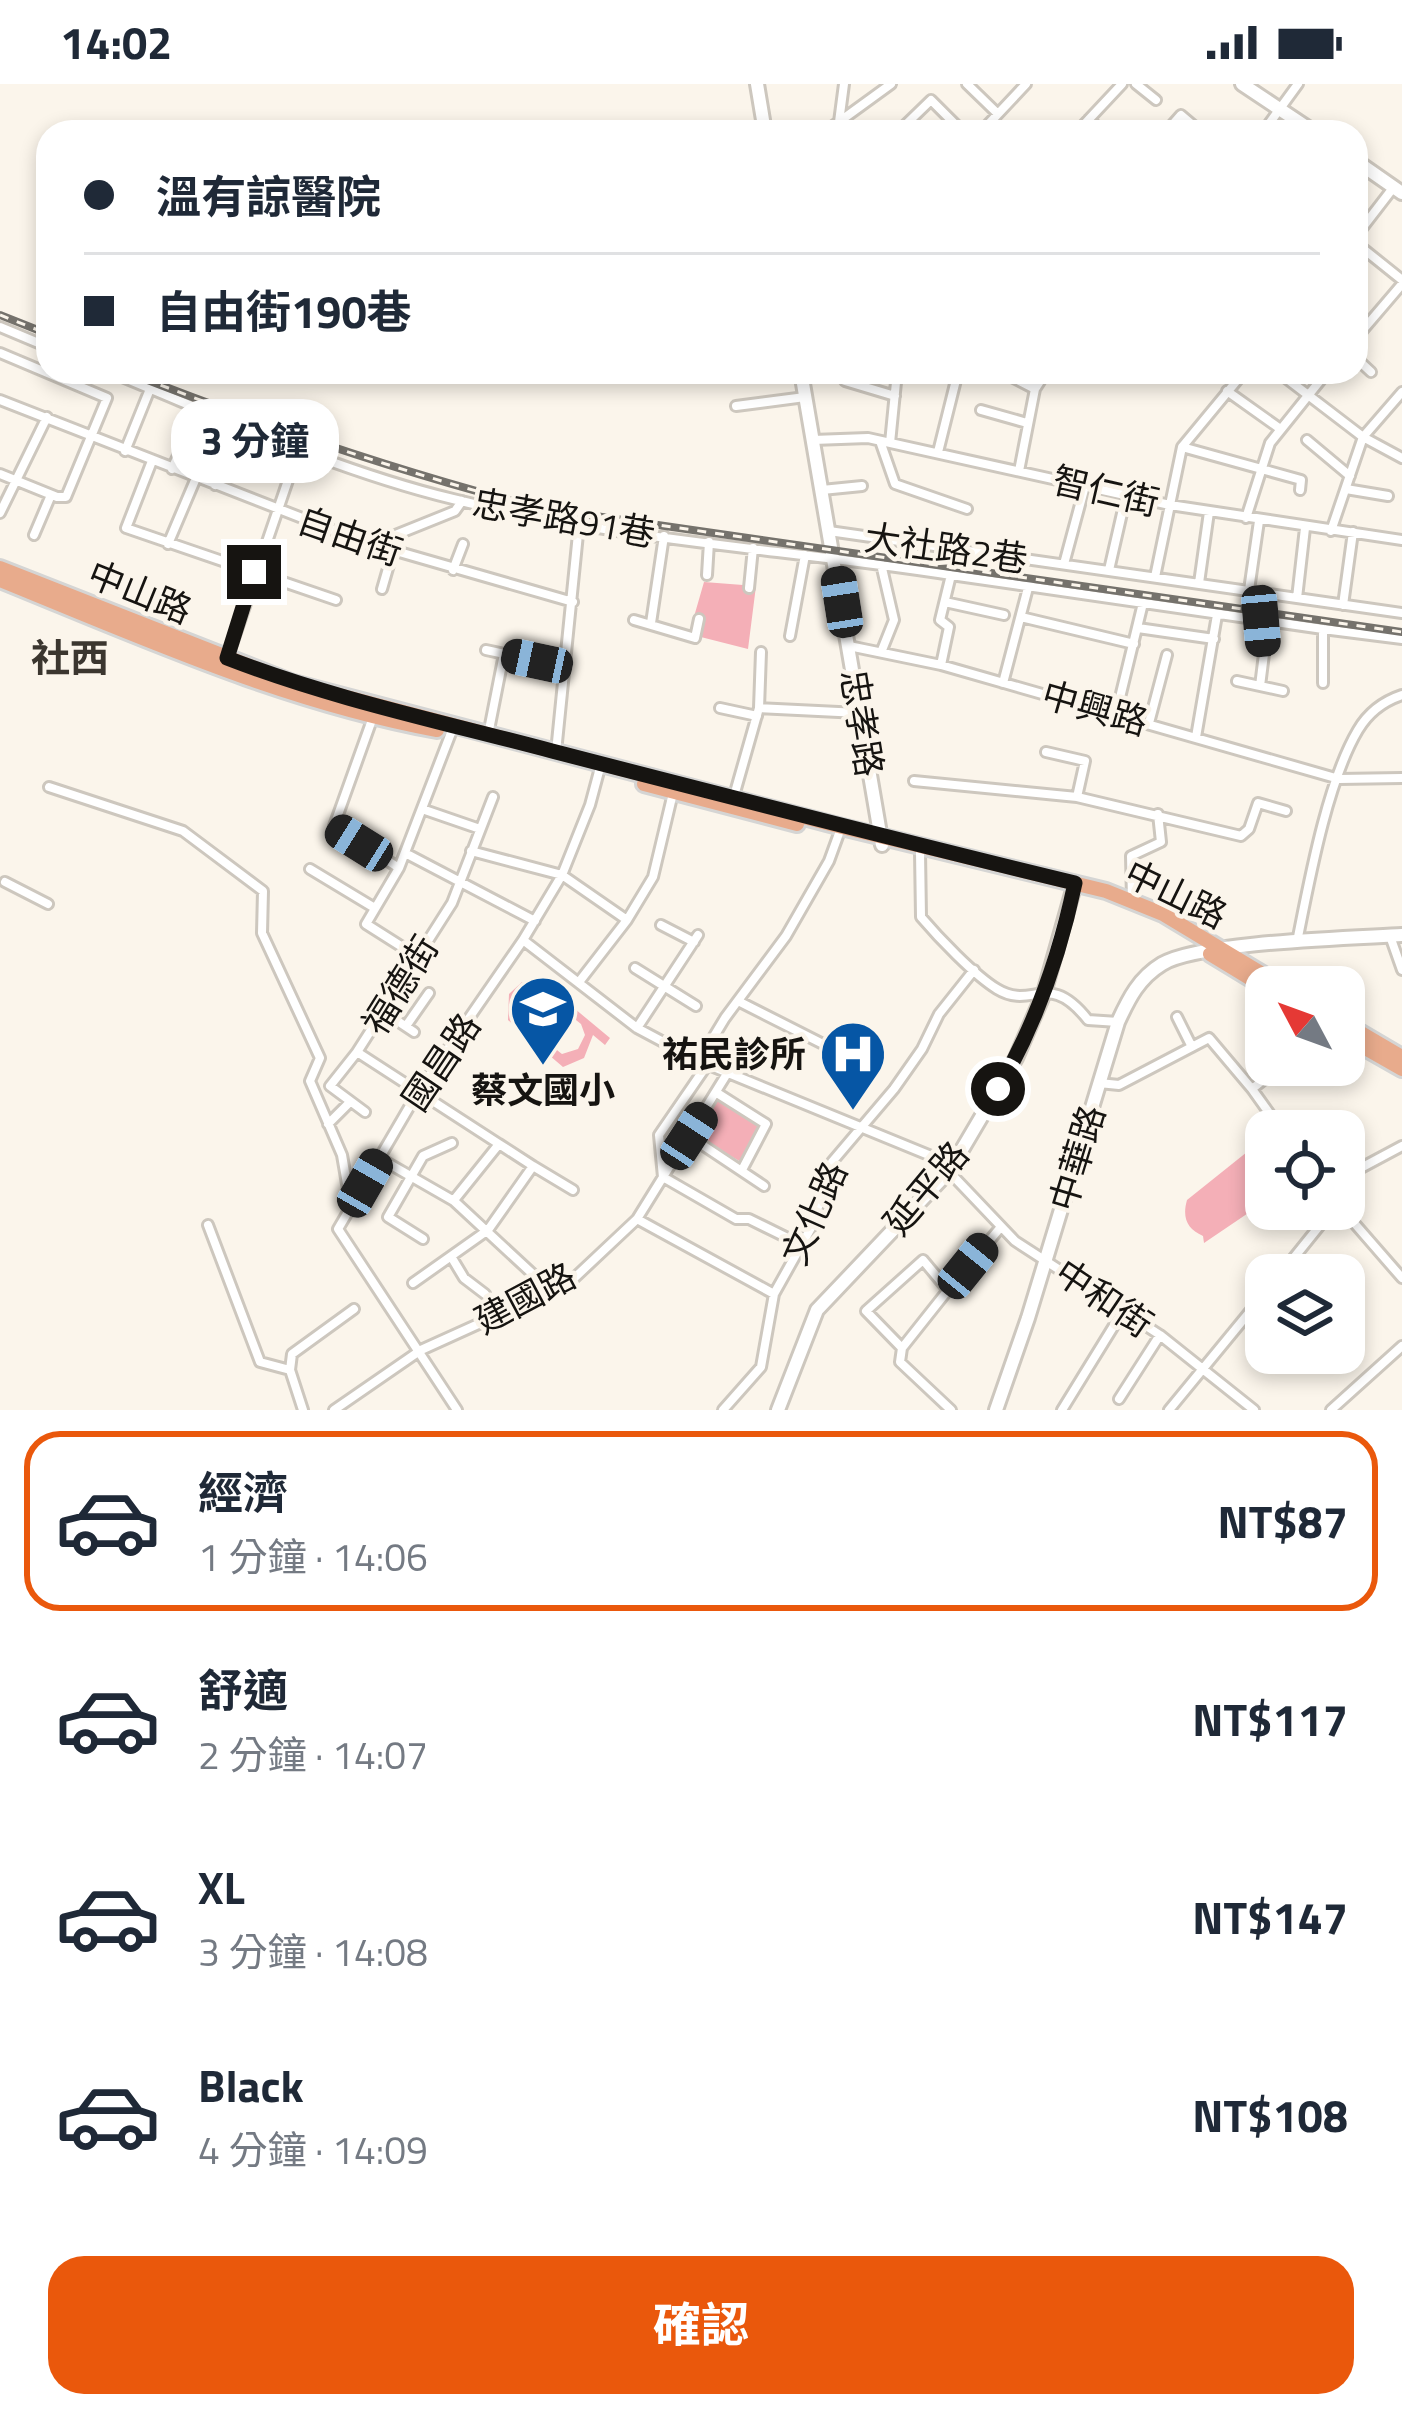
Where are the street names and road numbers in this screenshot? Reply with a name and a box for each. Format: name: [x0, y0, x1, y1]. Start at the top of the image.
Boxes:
street label: 智仁街: [1047, 452, 1165, 529]
street label: 忠孝路91巷: [469, 474, 660, 561]
street label: 自由街: [290, 492, 410, 579]
street label: 大社路2巷: [861, 509, 1031, 586]
street label: 中山路: [80, 546, 201, 637]
street label: 忠孝路: [827, 665, 898, 781]
street label: 中興路: [1036, 666, 1155, 749]
street label: 中山路: [1116, 845, 1237, 942]
street label: 福德街: [348, 924, 452, 1045]
street label: 國昌路: [388, 1002, 494, 1122]
street label: 中華路: [1034, 1098, 1119, 1218]
street label: 延平路: [870, 1129, 981, 1247]
street label: 文化路: [766, 1152, 861, 1273]
street label: 中和街: [1044, 1245, 1164, 1351]
street label: 建國路: [464, 1248, 585, 1347]

